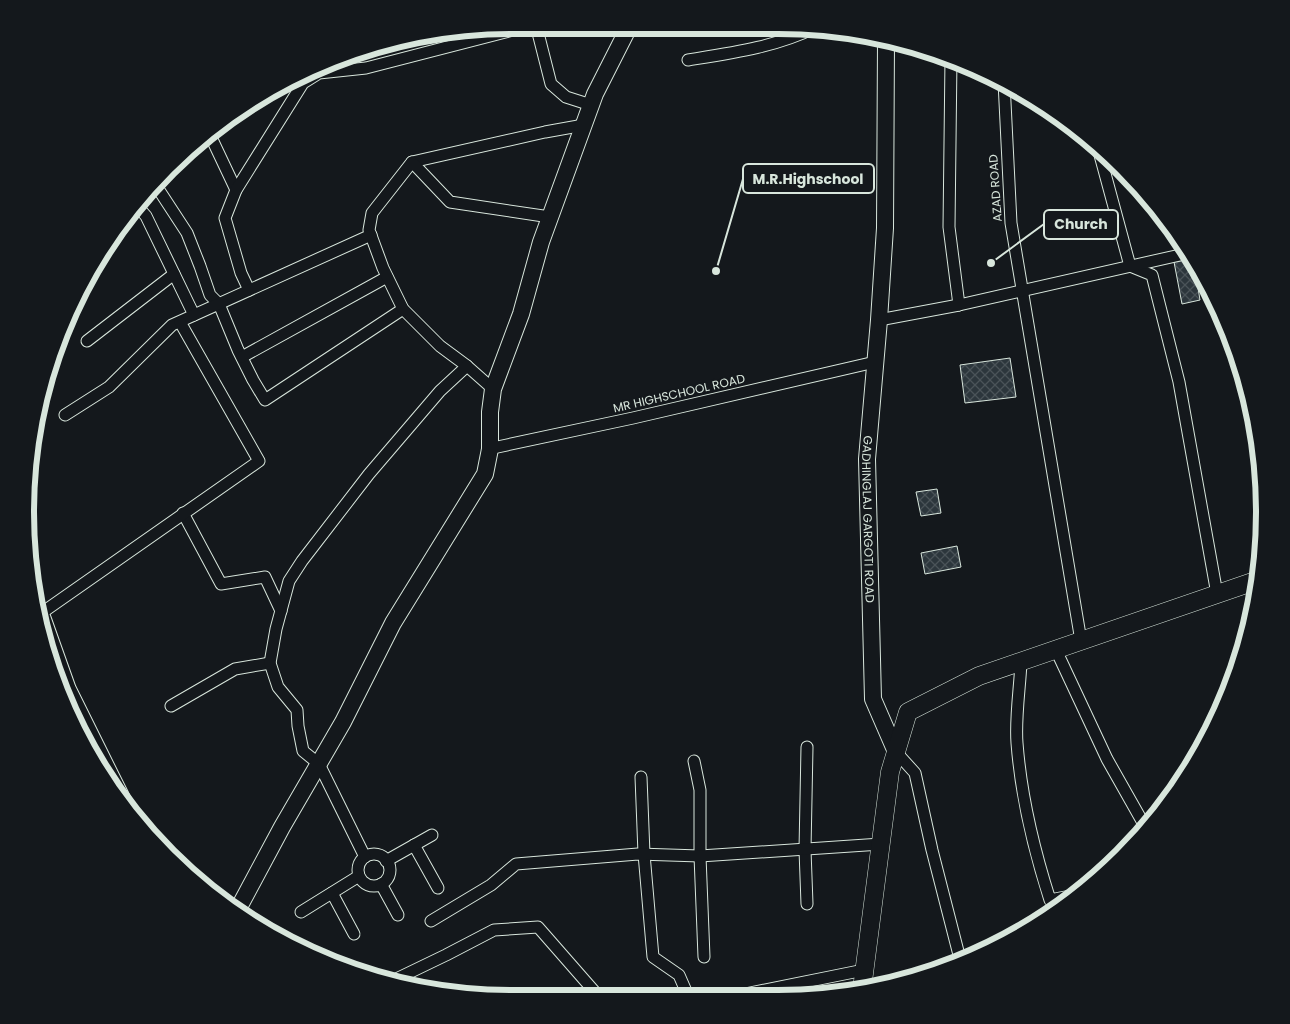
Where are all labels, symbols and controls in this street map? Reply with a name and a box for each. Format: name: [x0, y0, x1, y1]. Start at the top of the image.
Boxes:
street label: AZAD ROAD: [984, 154, 1006, 222]
callout: M.R.Highschool: [743, 164, 874, 193]
text: M.R.Highschool: [753, 169, 863, 189]
callout: Church: [1044, 210, 1118, 239]
text: Church: [1054, 214, 1108, 234]
street label: MR HIGHSCHOOL ROAD: [611, 370, 747, 416]
street label: GADHINGLAJ GARGOTI ROAD: [858, 435, 879, 603]

